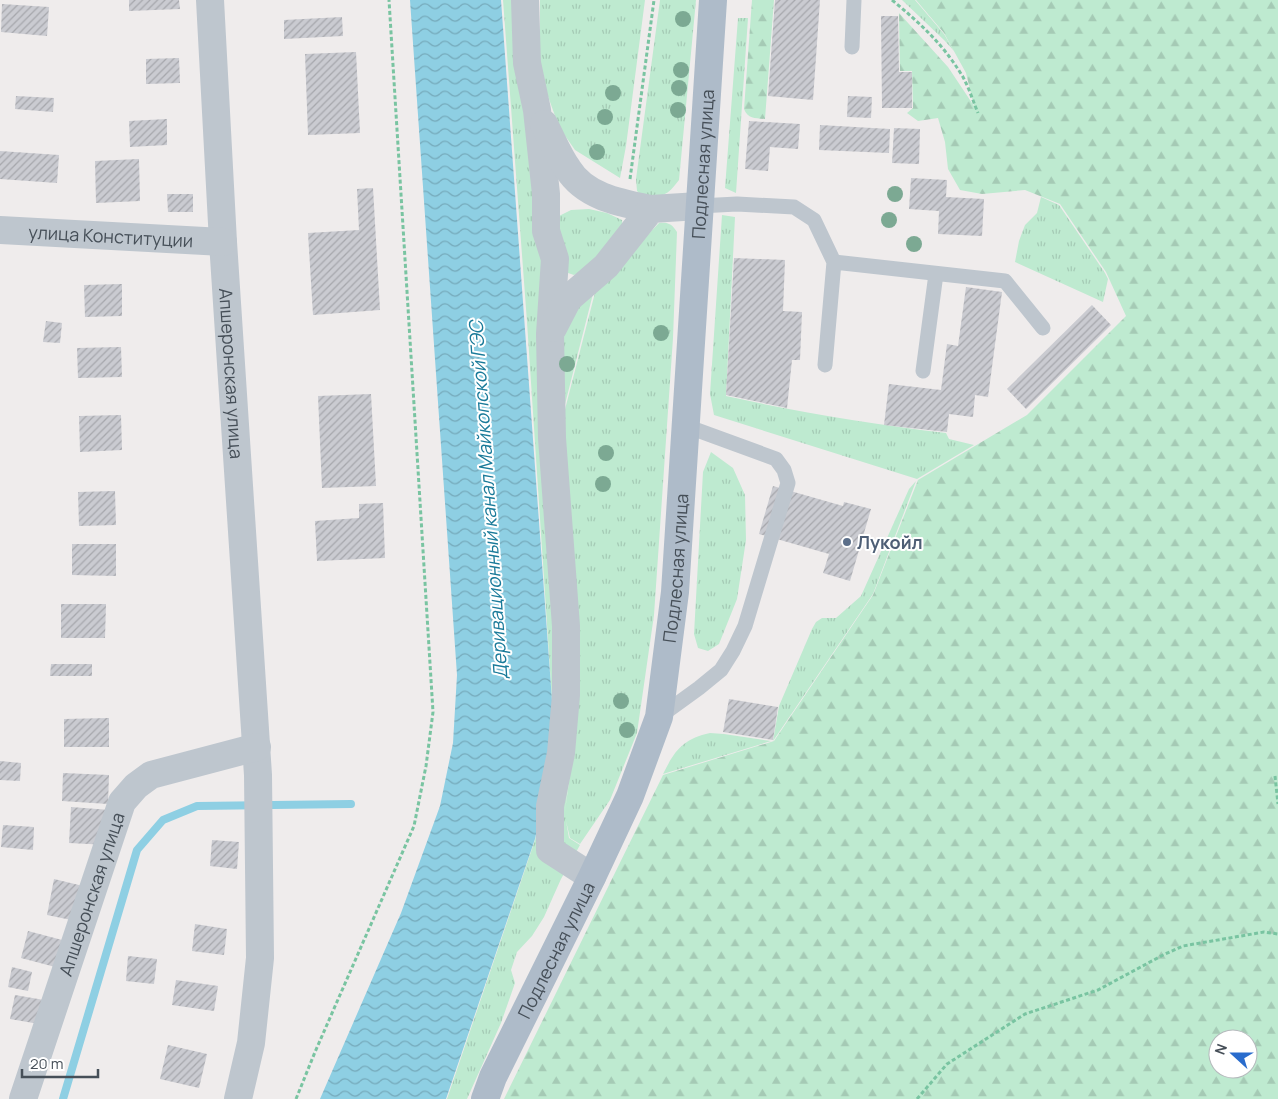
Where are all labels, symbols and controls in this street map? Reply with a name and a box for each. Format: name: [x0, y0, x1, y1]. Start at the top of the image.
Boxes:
street label: Подлесная улица: [686, 89, 719, 240]
street label: улица Конституции: [28, 220, 194, 252]
street label: Апшеронская улица: [214, 287, 249, 460]
water label: Деривационный канал Майкопской ГЭС: [462, 318, 513, 680]
street label: Подлесная улица: [657, 493, 693, 644]
place label: Лукойл: [857, 530, 923, 554]
marker: Лукойл: [841, 536, 853, 548]
street label: Апшеронская улица: [53, 809, 130, 979]
street label: Подлесная улица: [512, 878, 600, 1023]
north arrow: [1208, 1029, 1258, 1079]
text: N: [1210, 1041, 1231, 1057]
scale bar: [22, 1046, 99, 1078]
text: 20 m: [30, 1053, 63, 1074]

